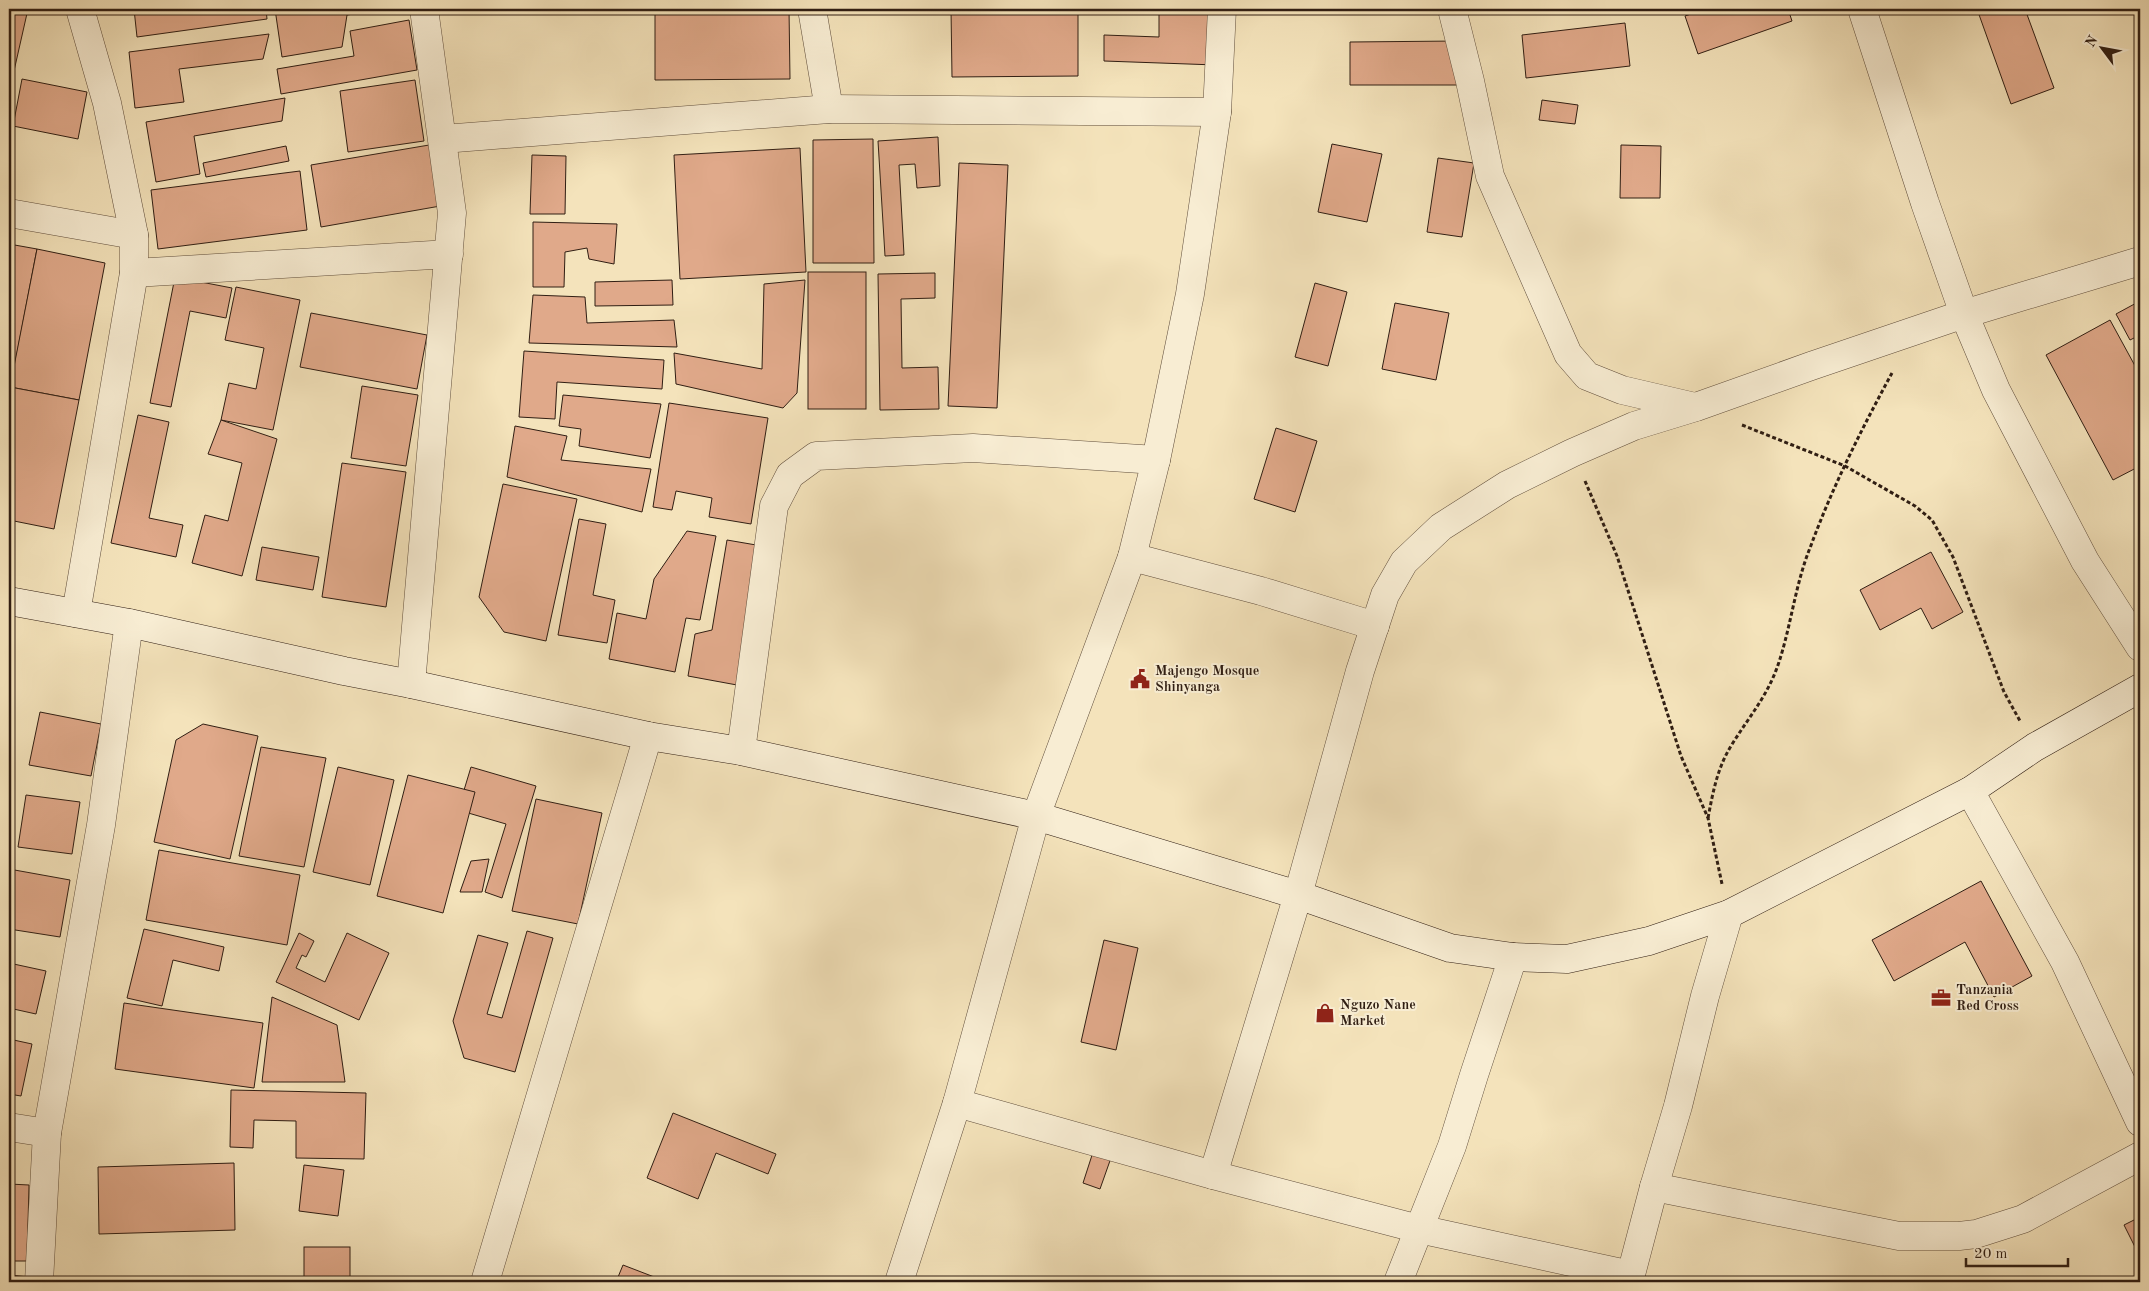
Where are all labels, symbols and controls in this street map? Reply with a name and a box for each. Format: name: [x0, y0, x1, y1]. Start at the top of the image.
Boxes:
north arrow: [2076, 22, 2126, 72]
text: N: [2083, 33, 2101, 50]
place label: Majengo Mosque Shinyanga: [1155, 664, 1259, 694]
public building icon: Majengo Mosque Shinyanga: [1129, 668, 1151, 690]
place label: Tanzania Red Cross: [1956, 983, 2019, 1013]
office icon: Tanzania Red Cross: [1930, 987, 1952, 1009]
place label: Nguzo Nane Market: [1340, 998, 1416, 1028]
shop icon: Nguzo Nane Market: [1314, 1002, 1336, 1024]
scale bar: [1966, 1236, 2069, 1268]
text: 20 m: [1974, 1247, 2008, 1262]

